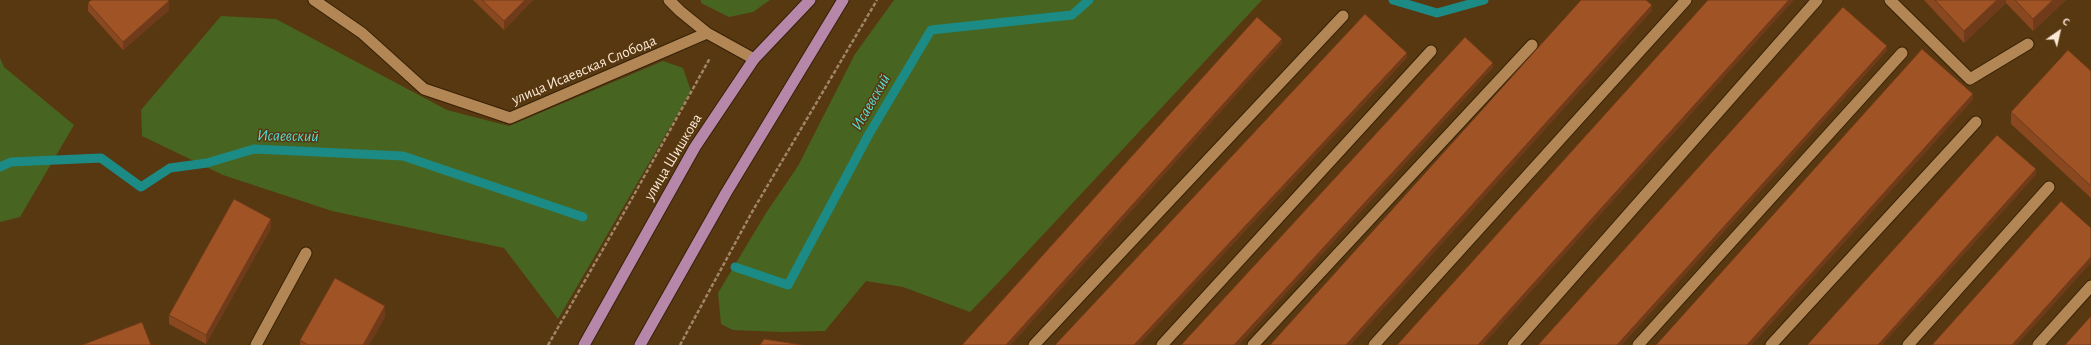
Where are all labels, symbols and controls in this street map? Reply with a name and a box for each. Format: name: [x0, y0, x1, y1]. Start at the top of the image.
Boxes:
north arrow: [2039, 12, 2079, 52]
text: С: [2060, 15, 2072, 28]
street label: улица Исаевская Слобода: [509, 31, 659, 109]
water label: Исаевский: [847, 71, 895, 133]
street label: улица Шишкова: [640, 110, 706, 204]
water label: Исаевский: [257, 126, 319, 146]

